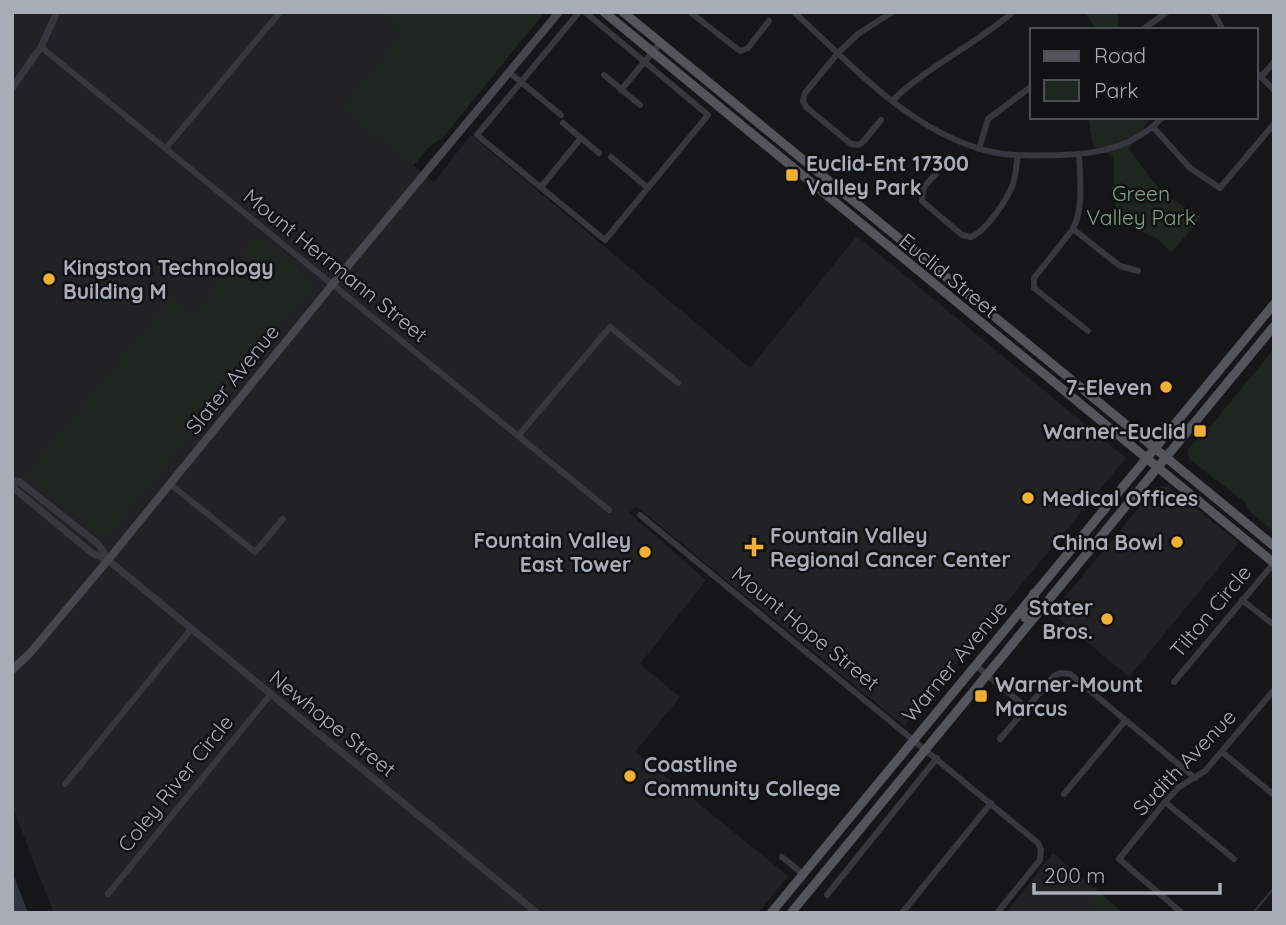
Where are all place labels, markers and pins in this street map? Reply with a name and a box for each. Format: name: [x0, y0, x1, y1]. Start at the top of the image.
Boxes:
place label: Euclid-Ent 17300 Valley Park: [806, 150, 969, 200]
marker: Euclid-Ent 17300 Valley Park: [784, 167, 800, 183]
place label: Kingston Technology Building M: [63, 254, 274, 304]
marker: Kingston Technology Building M: [41, 271, 57, 287]
place label: 7-Eleven: [1066, 374, 1152, 400]
marker: 7-Eleven: [1158, 379, 1174, 395]
place label: Warner-Euclid: [1043, 418, 1186, 444]
marker: Warner-Euclid: [1192, 423, 1208, 439]
place label: Medical Offices: [1042, 485, 1198, 511]
marker: Medical Offices: [1020, 490, 1036, 506]
place label: Fountain Valley Regional Cancer Center: [770, 522, 1011, 572]
place label: Fountain Valley East Tower: [474, 527, 631, 577]
place label: China Bowl: [1052, 529, 1163, 555]
marker: China Bowl: [1169, 534, 1185, 550]
marker: Fountain Valley Regional Cancer Center: [744, 537, 764, 557]
marker: Fountain Valley East Tower: [637, 544, 653, 560]
place label: Stater Bros.: [1029, 594, 1093, 644]
marker: Stater Bros.: [1099, 611, 1115, 627]
place label: Warner-Mount Marcus: [995, 671, 1143, 721]
marker: Warner-Mount Marcus: [973, 688, 989, 704]
place label: Coastline Community College: [644, 751, 841, 801]
marker: Coastline Community College: [622, 768, 638, 784]

